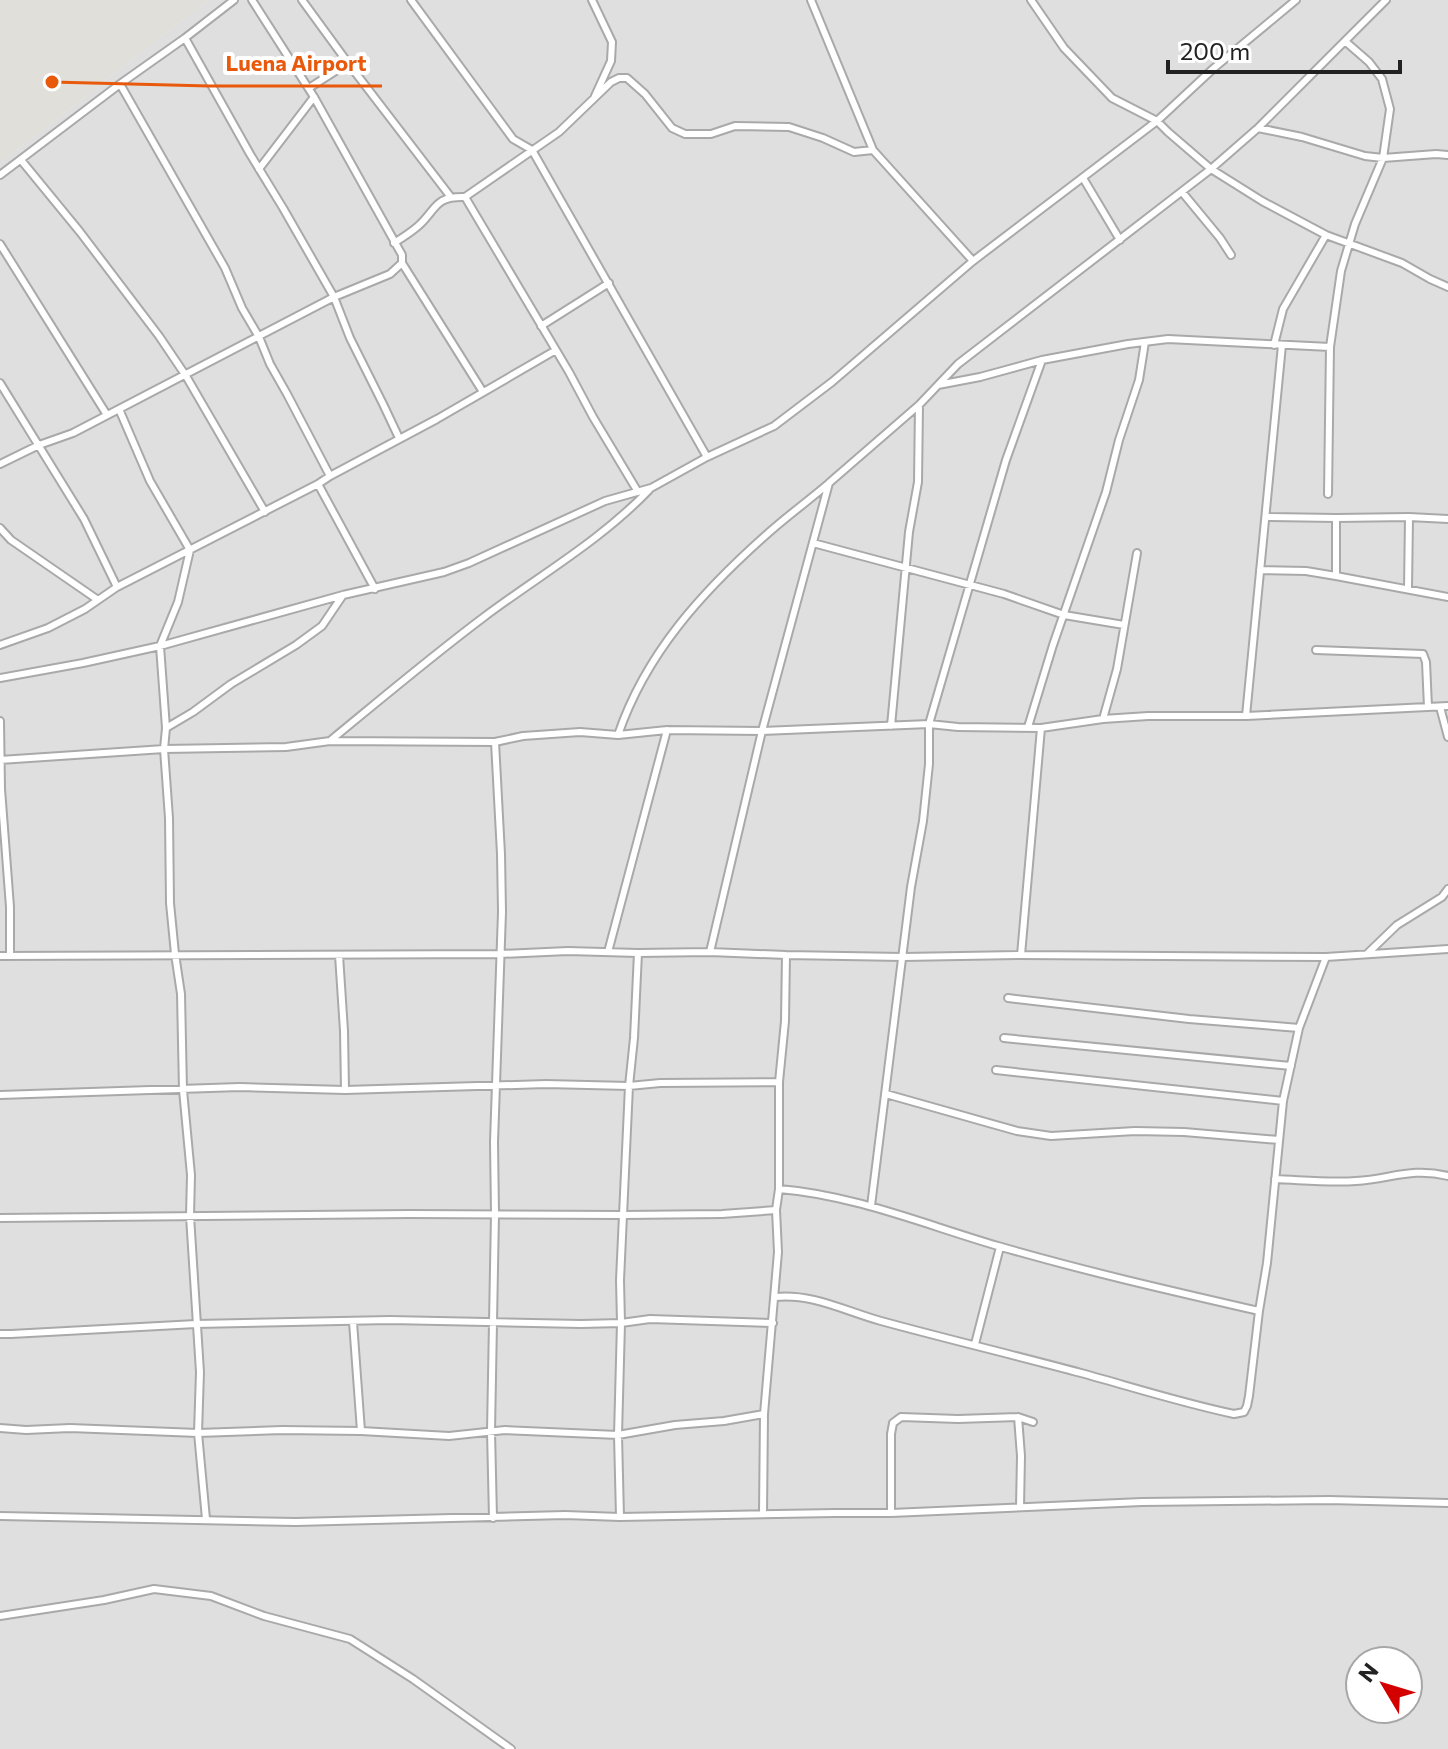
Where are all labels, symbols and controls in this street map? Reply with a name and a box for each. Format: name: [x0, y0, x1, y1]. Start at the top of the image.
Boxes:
scale bar: [1168, 24, 1400, 74]
text: 200 m: [1180, 36, 1250, 65]
callout: Luena Airport: [209, 40, 382, 86]
text: Luena Airport: [226, 49, 366, 76]
north arrow: [1344, 1645, 1424, 1725]
text: N: [1352, 1658, 1384, 1687]

